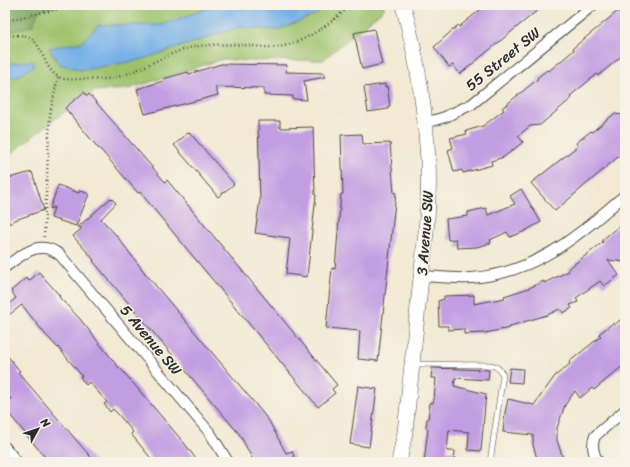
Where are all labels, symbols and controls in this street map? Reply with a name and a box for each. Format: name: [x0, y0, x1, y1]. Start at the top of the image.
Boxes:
street label: 55 Street SW: [459, 20, 547, 98]
street label: 3 Avenue SW: [409, 189, 441, 276]
street label: 5 Avenue SW: [113, 299, 189, 381]
north arrow: [18, 409, 58, 449]
text: N: [35, 413, 55, 432]

